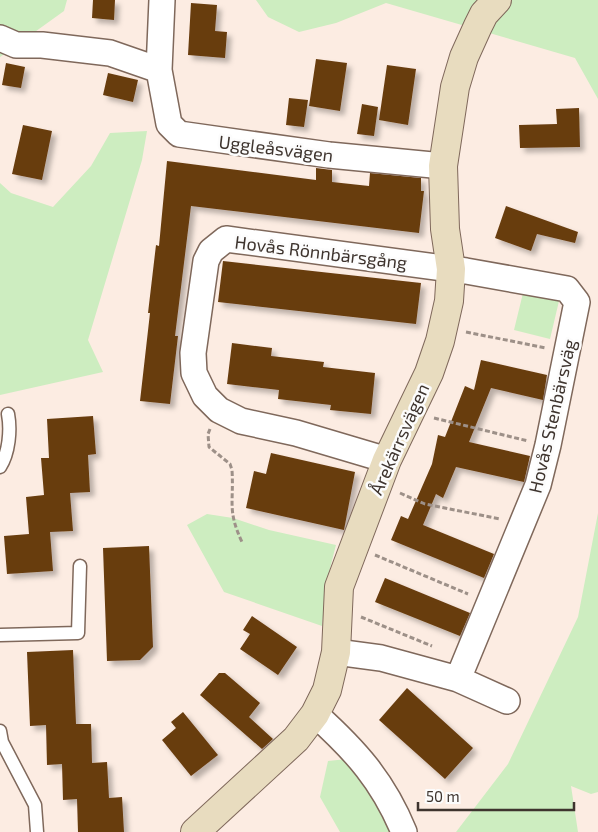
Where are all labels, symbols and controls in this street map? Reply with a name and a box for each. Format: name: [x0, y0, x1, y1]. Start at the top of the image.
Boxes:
street label: Uggleåsvägen: [217, 130, 335, 166]
street label: Hovås Rönnbärsgång: [233, 231, 409, 273]
street label: Hovås Stenbärsväg: [524, 337, 580, 495]
street label: Årekärrsvägen: [365, 380, 433, 498]
scale bar: [418, 780, 574, 812]
text: 50 m: [426, 787, 460, 805]

